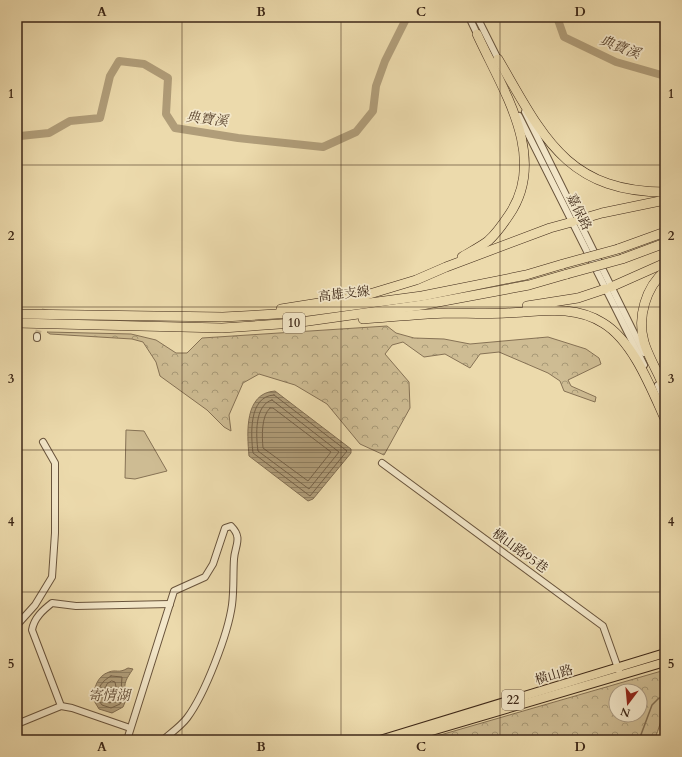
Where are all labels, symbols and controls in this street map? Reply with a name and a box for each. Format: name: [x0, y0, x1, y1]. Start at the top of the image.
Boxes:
text: A: [97, 3, 107, 21]
text: B: [256, 3, 266, 21]
text: C: [416, 3, 426, 21]
text: D: [574, 3, 586, 21]
water label: 典寶溪: [597, 31, 645, 64]
text: 1: [8, 85, 14, 103]
text: 1: [668, 85, 674, 103]
water label: 典寶溪: [185, 107, 231, 131]
street label: 嘉保路: [562, 191, 596, 233]
text: 2: [8, 227, 15, 245]
text: 2: [668, 227, 675, 245]
street label: 高雄支線: [317, 282, 371, 306]
road number: 10: [283, 313, 305, 333]
text: 3: [8, 370, 15, 388]
text: 3: [668, 370, 675, 388]
text: 4: [8, 513, 15, 531]
text: 4: [668, 513, 675, 531]
street label: 橫山路95巷: [488, 525, 552, 577]
text: 5: [8, 655, 14, 673]
text: 5: [668, 655, 674, 673]
street label: 橫山路: [533, 661, 575, 689]
north arrow: [608, 683, 648, 723]
water label: 寄情湖: [88, 686, 133, 705]
road number: 22: [502, 690, 524, 710]
text: N: [618, 703, 632, 721]
text: A: [97, 738, 107, 756]
text: B: [256, 738, 266, 756]
text: C: [416, 738, 426, 756]
text: D: [574, 738, 586, 756]

